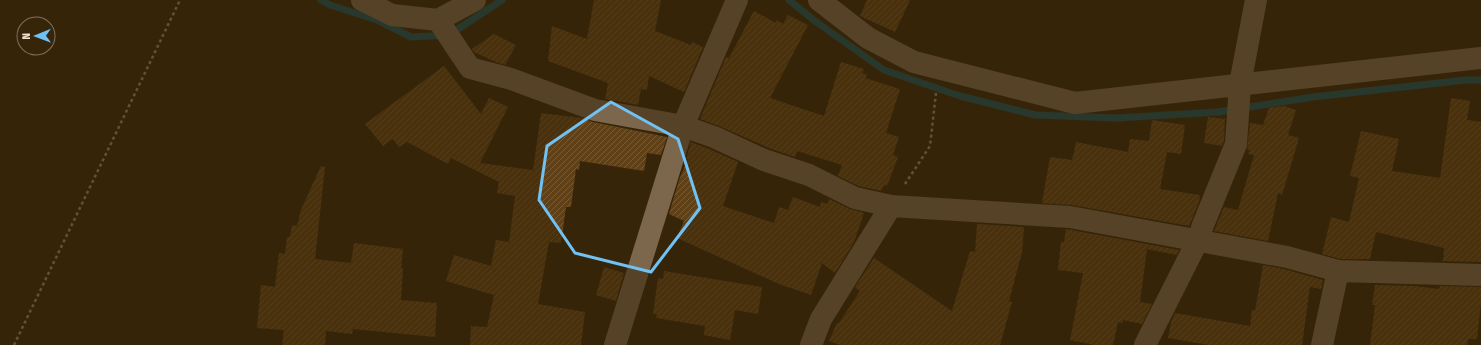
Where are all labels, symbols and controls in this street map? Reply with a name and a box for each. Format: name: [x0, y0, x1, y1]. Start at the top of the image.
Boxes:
north arrow: [16, 16, 56, 56]
text: N: [20, 33, 33, 40]

